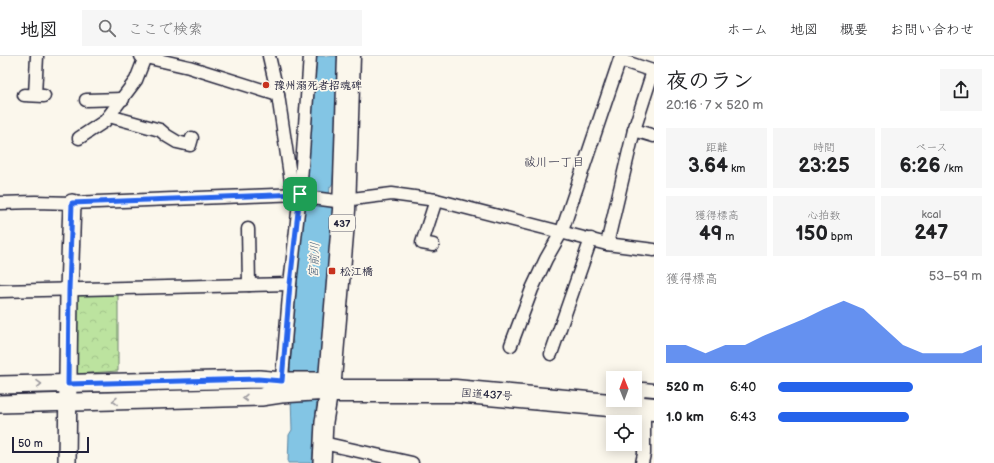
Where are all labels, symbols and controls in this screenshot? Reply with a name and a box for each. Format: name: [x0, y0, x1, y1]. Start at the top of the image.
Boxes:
search box: [82, 10, 362, 46]
icon: search: [96, 17, 118, 39]
text: 地図: [20, 19, 58, 42]
text: ここで検索: [128, 20, 203, 39]
text: ホーム: [727, 21, 768, 38]
text: 地図: [790, 21, 818, 38]
text: 概要: [840, 21, 868, 38]
text: お問い合わせ: [890, 21, 974, 38]
text: 夜のラン: [666, 68, 754, 95]
button: share: [940, 69, 982, 111]
place label: 豫州溺死者招魂碑: [274, 79, 362, 92]
marker: 豫州溺死者招魂碑: [261, 80, 271, 90]
text: 20:16 · 7 × 520 m: [666, 97, 763, 113]
text: 距離: [706, 141, 728, 154]
text: 時間: [813, 141, 835, 154]
text: ペース: [915, 141, 948, 154]
text: 3.64: [688, 154, 728, 178]
text: 23:25: [798, 154, 850, 178]
text: 6:26: [900, 154, 941, 178]
district label: 祓川一丁目: [524, 155, 584, 170]
text: km: [728, 162, 745, 175]
text: /km: [941, 162, 963, 175]
pin: [283, 177, 317, 211]
icon: arrive: [289, 183, 311, 205]
text: kcal: [921, 208, 941, 221]
text: 獲得標高: [695, 209, 739, 222]
text: 心拍数: [807, 209, 840, 222]
road number: 437: [329, 215, 355, 231]
text: 247: [914, 221, 948, 245]
text: 49: [699, 222, 722, 246]
text: 150: [795, 222, 828, 246]
text: m: [722, 230, 734, 243]
text: bpm: [828, 230, 853, 243]
water label: 宮前川: [306, 242, 323, 278]
place label: 松江橋: [340, 265, 373, 278]
marker: 松江橋: [327, 266, 337, 276]
text: 53–59 m: [929, 268, 982, 284]
text: 獲得標高: [666, 271, 718, 287]
north arrow: [606, 371, 642, 407]
map controls: [606, 371, 642, 451]
text: 520 m: [666, 379, 704, 395]
text: 6:40: [730, 379, 756, 395]
one-way arrow: [36, 380, 42, 388]
street label: 国道437号: [461, 386, 513, 403]
one-way arrow: [242, 394, 248, 402]
one-way arrow: [112, 397, 118, 405]
text: 1.0 km: [666, 409, 704, 425]
text: 6:43: [730, 409, 757, 425]
button: locate: [606, 415, 642, 451]
scale bar: [12, 435, 89, 454]
text: 50 m: [18, 437, 43, 450]

